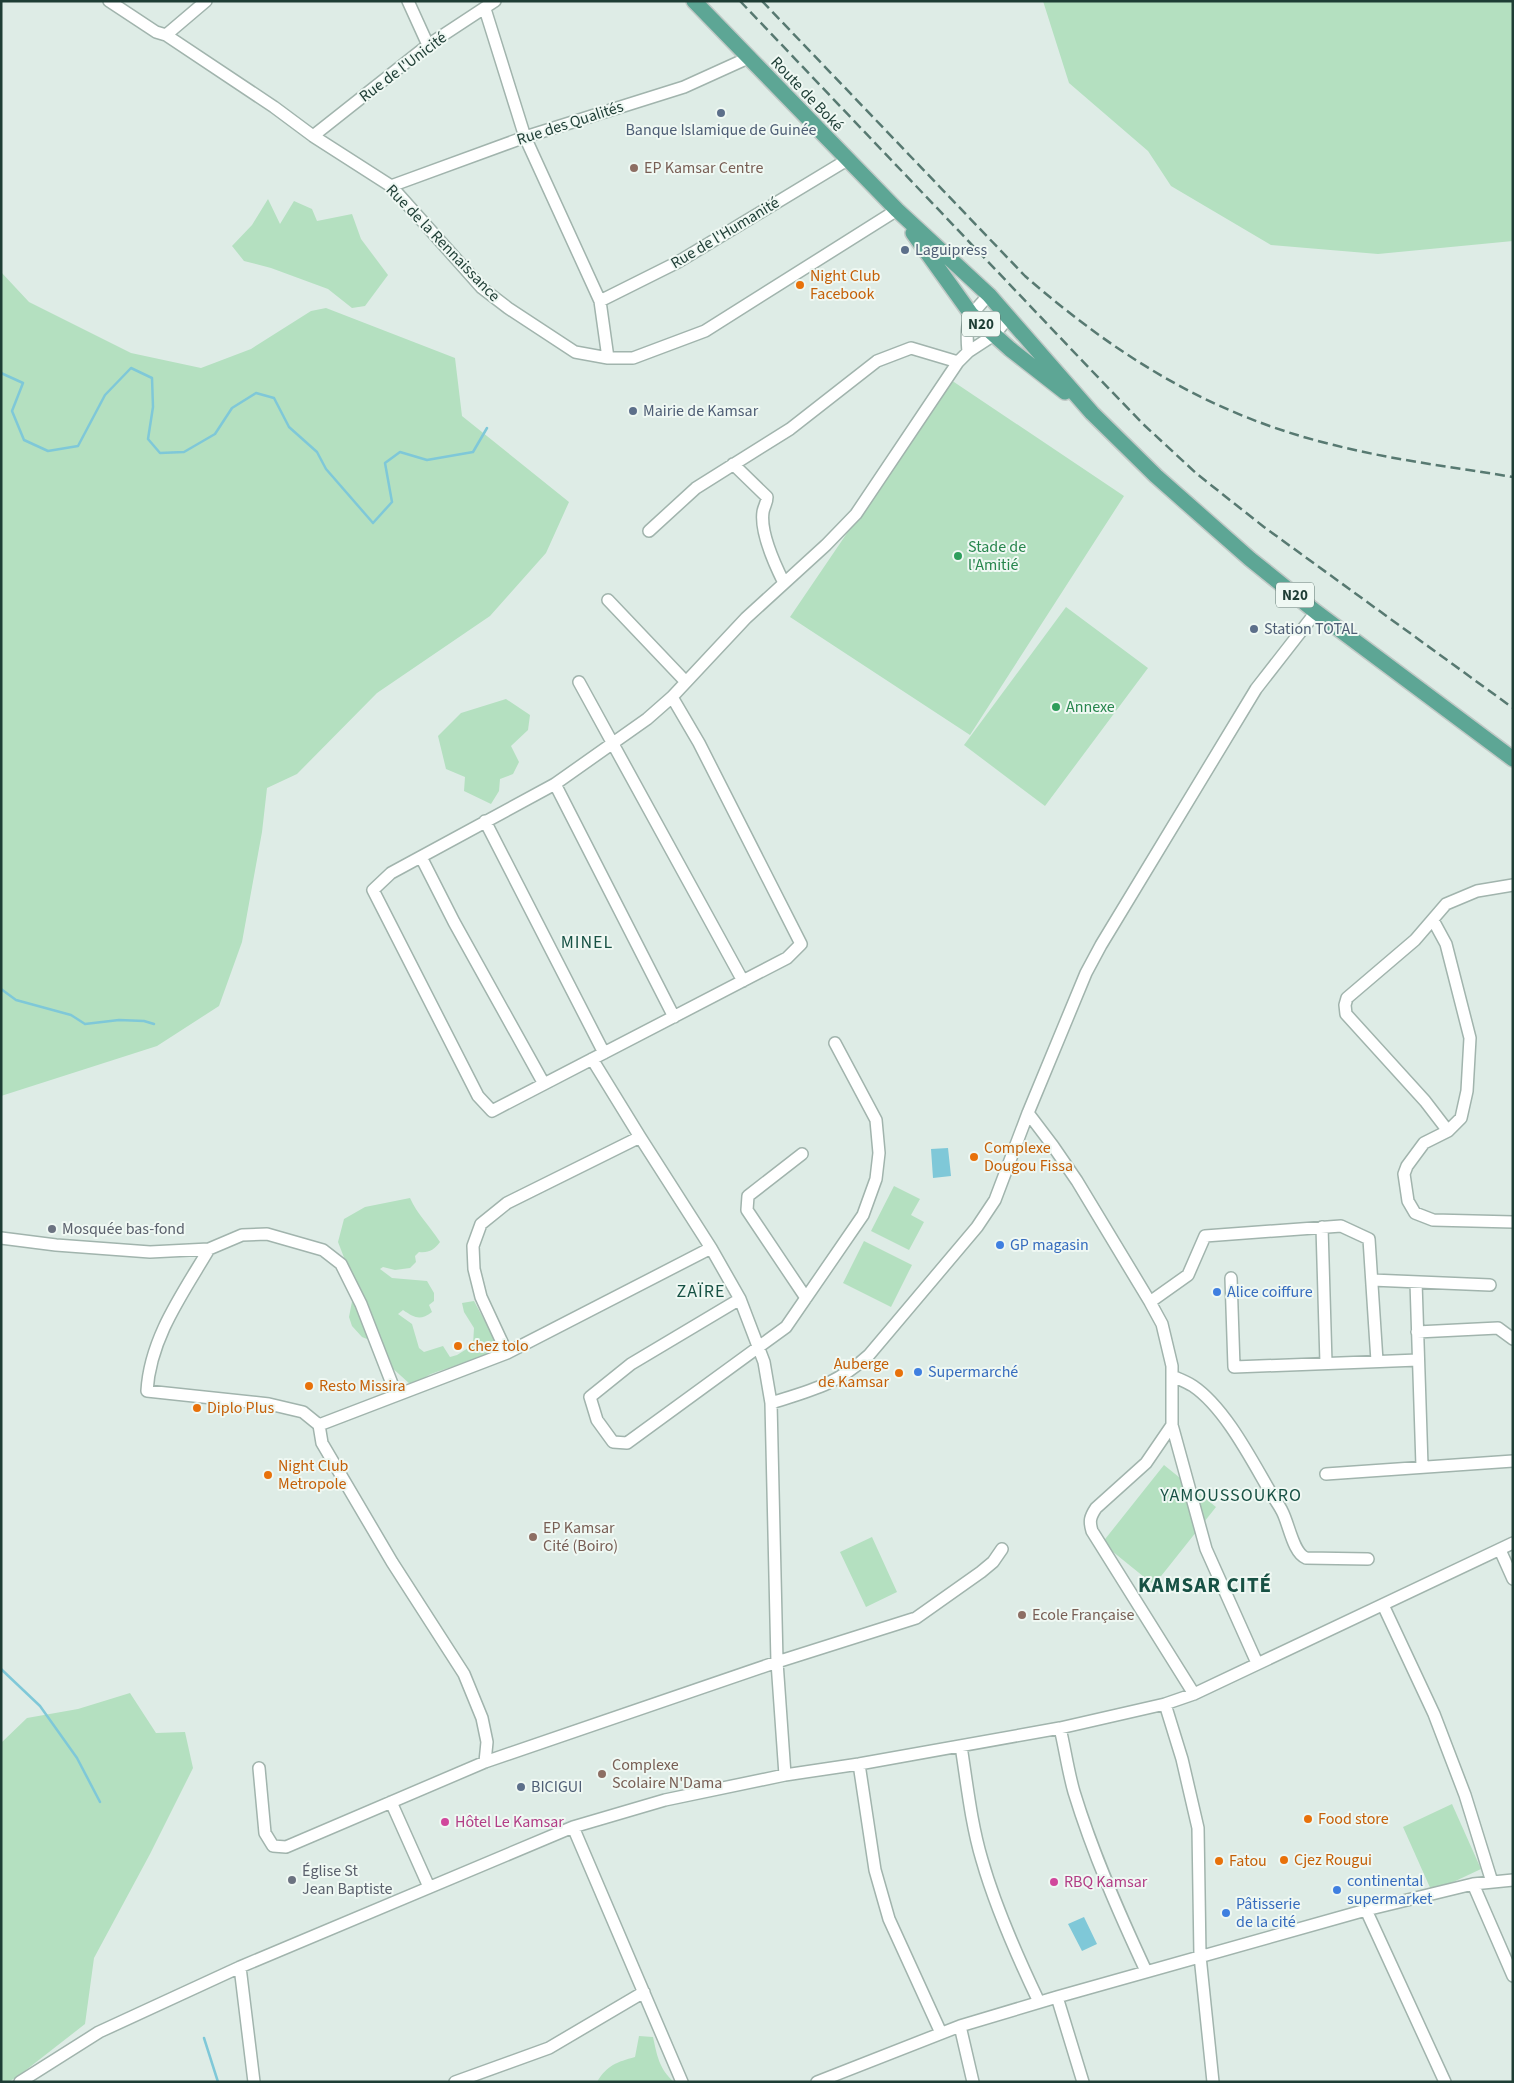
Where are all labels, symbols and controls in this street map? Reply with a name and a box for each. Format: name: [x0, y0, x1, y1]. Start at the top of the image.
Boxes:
street label: Rue de l'Unicité: [355, 27, 451, 107]
street label: Route de Boké: [766, 52, 848, 136]
street label: Rue des Qualités: [514, 95, 626, 151]
marker: Banque Islamique de Guinée: [715, 107, 727, 119]
place label: Banque Islamique de Guinée: [625, 119, 817, 141]
place label: EP Kamsar Centre: [644, 157, 763, 179]
marker: EP Kamsar Centre: [628, 162, 640, 174]
street label: Rue de la Rennaissance: [381, 179, 505, 307]
street label: Rue de l'Humanité: [666, 192, 784, 274]
place label: Laguipress: [915, 239, 987, 261]
marker: Laguipress: [899, 244, 911, 256]
place label: Night Club Facebook: [810, 265, 881, 305]
marker: Night Club Facebook: [794, 279, 806, 291]
road number: N20: [962, 312, 1000, 336]
place label: Mairie de Kamsar: [643, 400, 759, 422]
marker: Mairie de Kamsar: [627, 405, 639, 417]
place label: Stade de l'Amitié: [968, 536, 1026, 576]
marker: Stade de l'Amitié: [952, 550, 964, 562]
road number: N20: [1276, 582, 1314, 608]
place label: Station TOTAL: [1264, 618, 1358, 640]
marker: Station TOTAL: [1248, 623, 1260, 635]
place label: Annexe: [1066, 696, 1115, 718]
marker: Annexe: [1050, 701, 1062, 713]
district label: MINEL: [561, 930, 613, 955]
place label: Complexe Dougou Fissa: [984, 1137, 1073, 1177]
marker: Complexe Dougou Fissa: [968, 1151, 980, 1163]
place label: Mosquée bas-fond: [62, 1218, 185, 1240]
marker: Mosquée bas-fond: [46, 1223, 58, 1235]
place label: GP magasin: [1010, 1234, 1089, 1256]
marker: GP magasin: [994, 1239, 1006, 1251]
district label: ZAÏRE: [677, 1279, 725, 1304]
place label: Alice coiffure: [1227, 1281, 1313, 1303]
marker: Alice coiffure: [1211, 1286, 1223, 1298]
place label: chez tolo: [468, 1335, 529, 1357]
marker: chez tolo: [452, 1340, 464, 1352]
place label: Auberge de Kamsar: [818, 1353, 889, 1393]
place label: Supermarché: [928, 1361, 1018, 1383]
marker: Supermarché: [912, 1366, 924, 1378]
marker: Auberge de Kamsar: [893, 1367, 905, 1379]
place label: Resto Missira: [319, 1375, 405, 1397]
marker: Resto Missira: [303, 1380, 315, 1392]
place label: Diplo Plus: [207, 1397, 274, 1419]
marker: Diplo Plus: [191, 1402, 203, 1414]
place label: Night Club Metropole: [278, 1455, 349, 1495]
marker: Night Club Metropole: [262, 1469, 274, 1481]
district label: YAMOUSSOUKRO: [1159, 1483, 1302, 1508]
place label: EP Kamsar Cité (Boiro): [543, 1517, 618, 1557]
marker: EP Kamsar Cité (Boiro): [527, 1531, 539, 1543]
district label: KAMSAR CITÉ: [1138, 1570, 1272, 1600]
place label: Ecole Française: [1032, 1604, 1135, 1626]
marker: Ecole Française: [1016, 1609, 1028, 1621]
place label: Complexe Scolaire N'Dama: [612, 1754, 722, 1794]
marker: Complexe Scolaire N'Dama: [596, 1768, 608, 1780]
place label: BICIGUI: [531, 1776, 582, 1798]
marker: BICIGUI: [515, 1781, 527, 1793]
place label: Food store: [1318, 1808, 1389, 1830]
place label: Hôtel Le Kamsar: [455, 1811, 564, 1833]
marker: Food store: [1302, 1813, 1314, 1825]
marker: Hôtel Le Kamsar: [439, 1816, 451, 1828]
place label: Cjez Rougui: [1294, 1849, 1372, 1871]
place label: Fatou: [1229, 1850, 1267, 1872]
marker: Cjez Rougui: [1278, 1854, 1290, 1866]
marker: Fatou: [1213, 1855, 1225, 1867]
place label: Église St Jean Baptiste: [302, 1860, 392, 1900]
place label: continental supermarket: [1347, 1870, 1433, 1910]
place label: RBQ Kamsar: [1064, 1871, 1148, 1893]
marker: Église St Jean Baptiste: [286, 1874, 298, 1886]
marker: RBQ Kamsar: [1048, 1876, 1060, 1888]
marker: continental supermarket: [1331, 1884, 1343, 1896]
place label: Pâtisserie de la cité: [1236, 1893, 1300, 1933]
marker: Pâtisserie de la cité: [1220, 1907, 1232, 1919]

